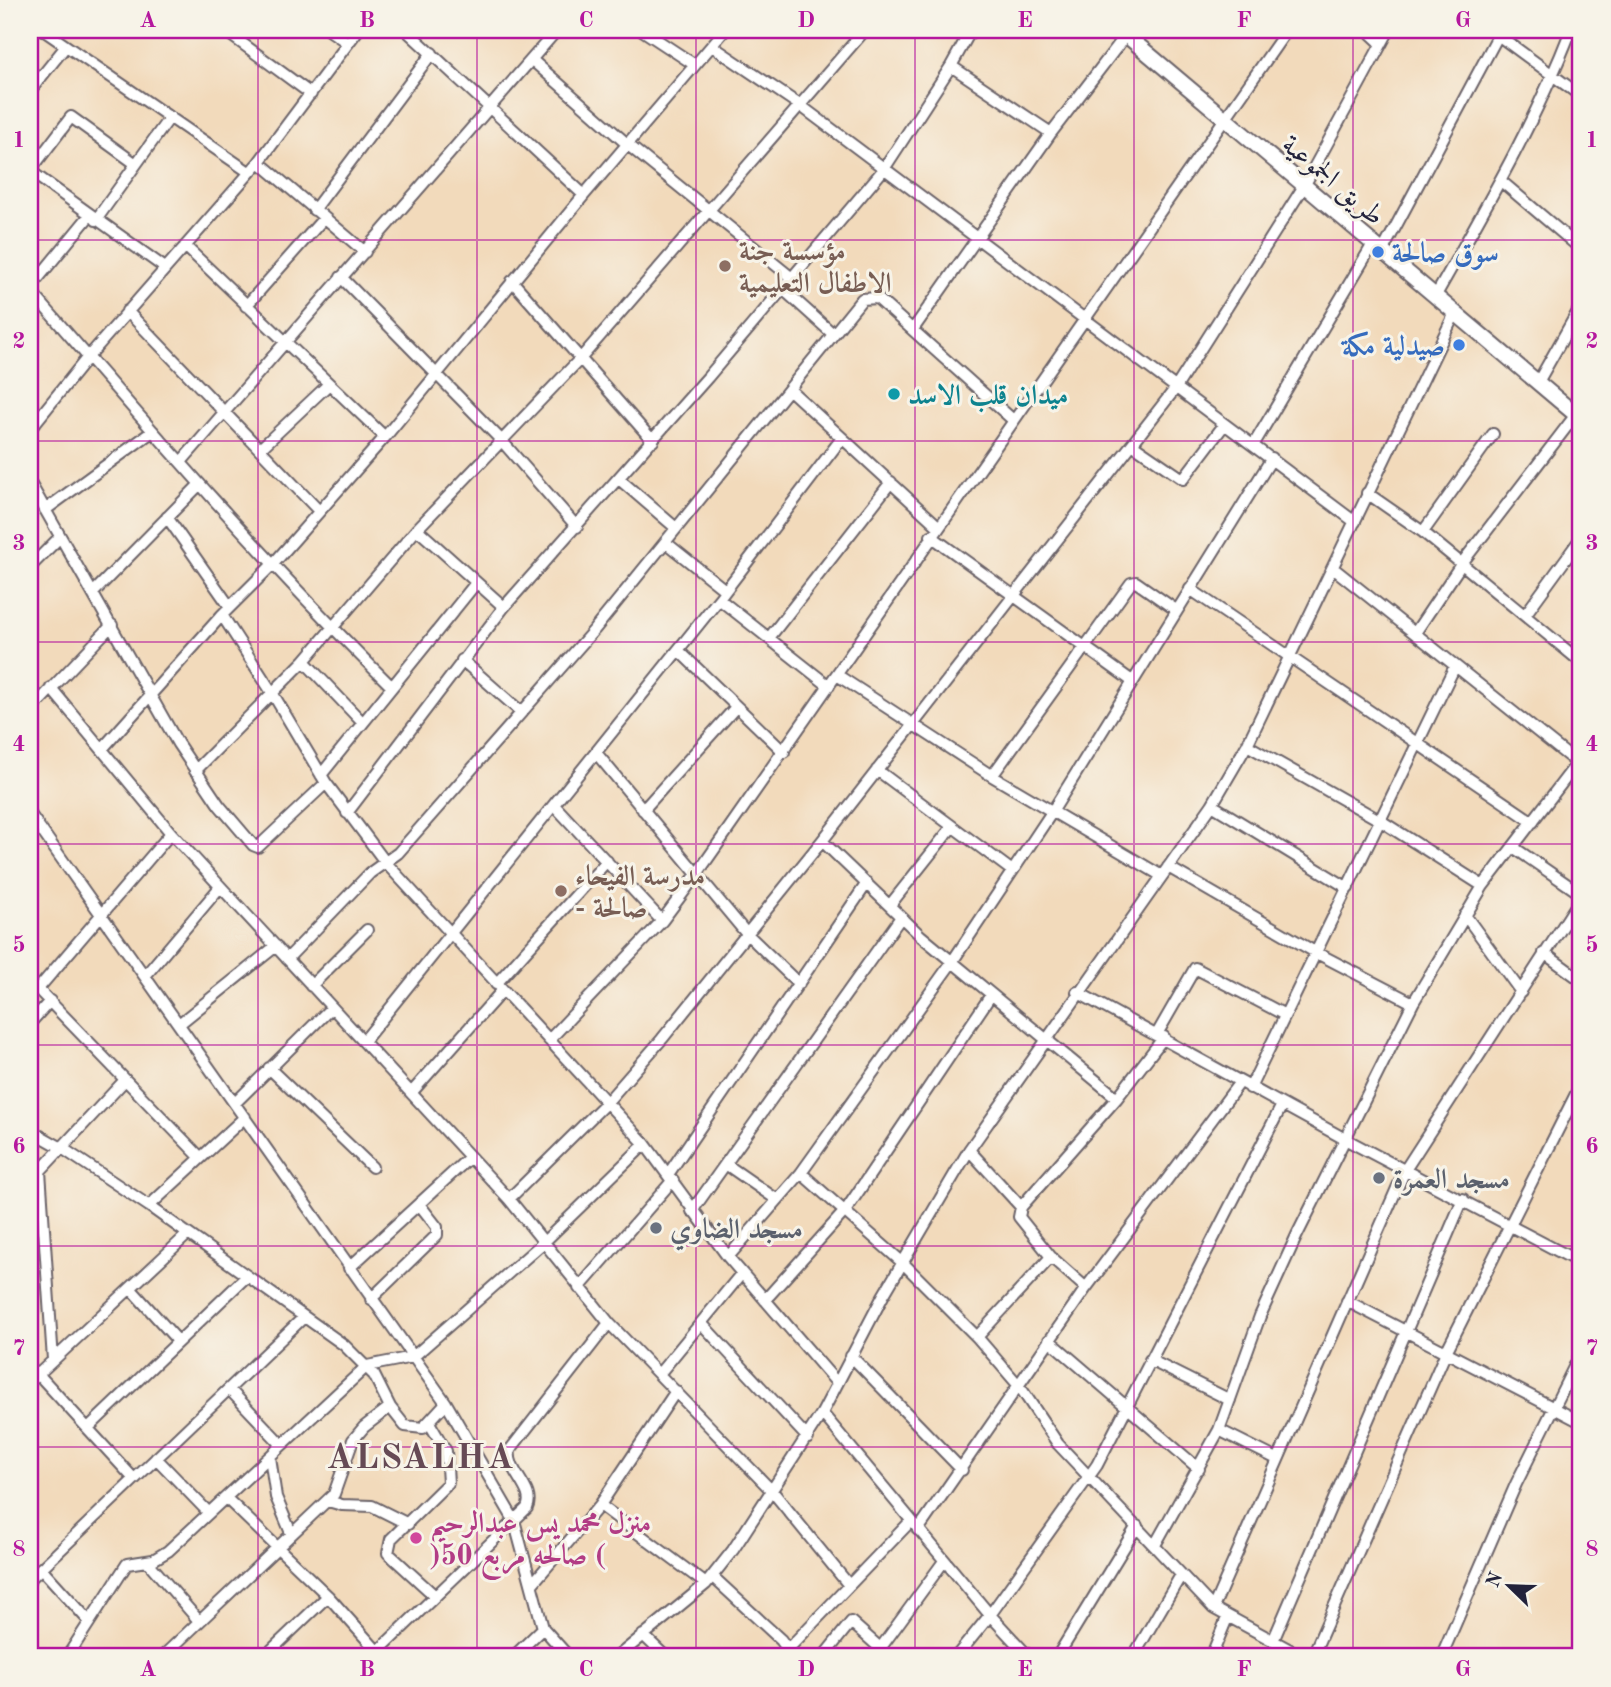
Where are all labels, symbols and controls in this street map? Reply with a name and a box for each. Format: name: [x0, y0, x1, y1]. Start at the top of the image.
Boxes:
text: A: [139, 9, 157, 32]
text: B: [359, 9, 375, 32]
text: C: [578, 9, 594, 32]
text: D: [797, 9, 815, 32]
text: E: [1017, 9, 1033, 32]
text: F: [1236, 9, 1252, 32]
text: G: [1455, 9, 1471, 32]
text: 1: [12, 129, 26, 152]
text: 1: [1585, 129, 1599, 152]
street label: طريق الجموعية: [1275, 131, 1388, 233]
place label: مؤسسة جنة الاطفال التعليمية: [739, 239, 891, 299]
place label: سوق صالحة: [1392, 240, 1499, 270]
marker: سوق صالحة: [1370, 244, 1386, 260]
marker: مؤسسة جنة الاطفال التعليمية: [717, 258, 733, 274]
text: 2: [12, 330, 26, 353]
text: 2: [1585, 330, 1599, 353]
place label: صيدلية مكة: [1340, 331, 1445, 362]
marker: صيدلية مكة: [1451, 337, 1467, 353]
place label: ميدان قلب الاسد: [908, 382, 1068, 413]
marker: ميدان قلب الاسد: [886, 386, 902, 402]
text: 3: [12, 532, 26, 555]
text: 3: [1585, 532, 1599, 555]
text: 4: [12, 733, 26, 756]
text: 4: [1585, 733, 1599, 756]
place label: مدرسة الفيحاء - صالحة: [575, 863, 705, 924]
marker: مدرسة الفيحاء - صالحة: [553, 883, 569, 899]
text: 5: [12, 934, 26, 957]
text: 5: [1585, 934, 1599, 957]
text: 6: [12, 1135, 26, 1158]
text: 6: [1585, 1135, 1599, 1158]
place label: مسجد العمرة: [1393, 1166, 1510, 1197]
marker: مسجد العمرة: [1371, 1170, 1387, 1186]
place label: مسجد الضاوي: [670, 1216, 803, 1251]
marker: مسجد الضاوي: [648, 1220, 664, 1236]
text: 7: [12, 1337, 26, 1360]
text: 7: [1585, 1337, 1599, 1360]
district label: ALSALHA: [327, 1441, 515, 1476]
place label: منزل محمد يس عبدالرحيم )صالحه مربع 50 (: [430, 1509, 651, 1581]
marker: منزل محمد يس عبدالرحيم )صالحه مربع 50 (: [408, 1530, 424, 1546]
text: 8: [12, 1538, 26, 1561]
text: 8: [1585, 1538, 1599, 1561]
north arrow: [1474, 1550, 1544, 1620]
text: N: [1484, 1570, 1507, 1591]
text: A: [139, 1658, 157, 1681]
text: B: [359, 1658, 375, 1681]
text: C: [578, 1658, 594, 1681]
text: D: [797, 1658, 815, 1681]
text: E: [1017, 1658, 1033, 1681]
text: F: [1236, 1658, 1252, 1681]
text: G: [1455, 1658, 1471, 1681]

